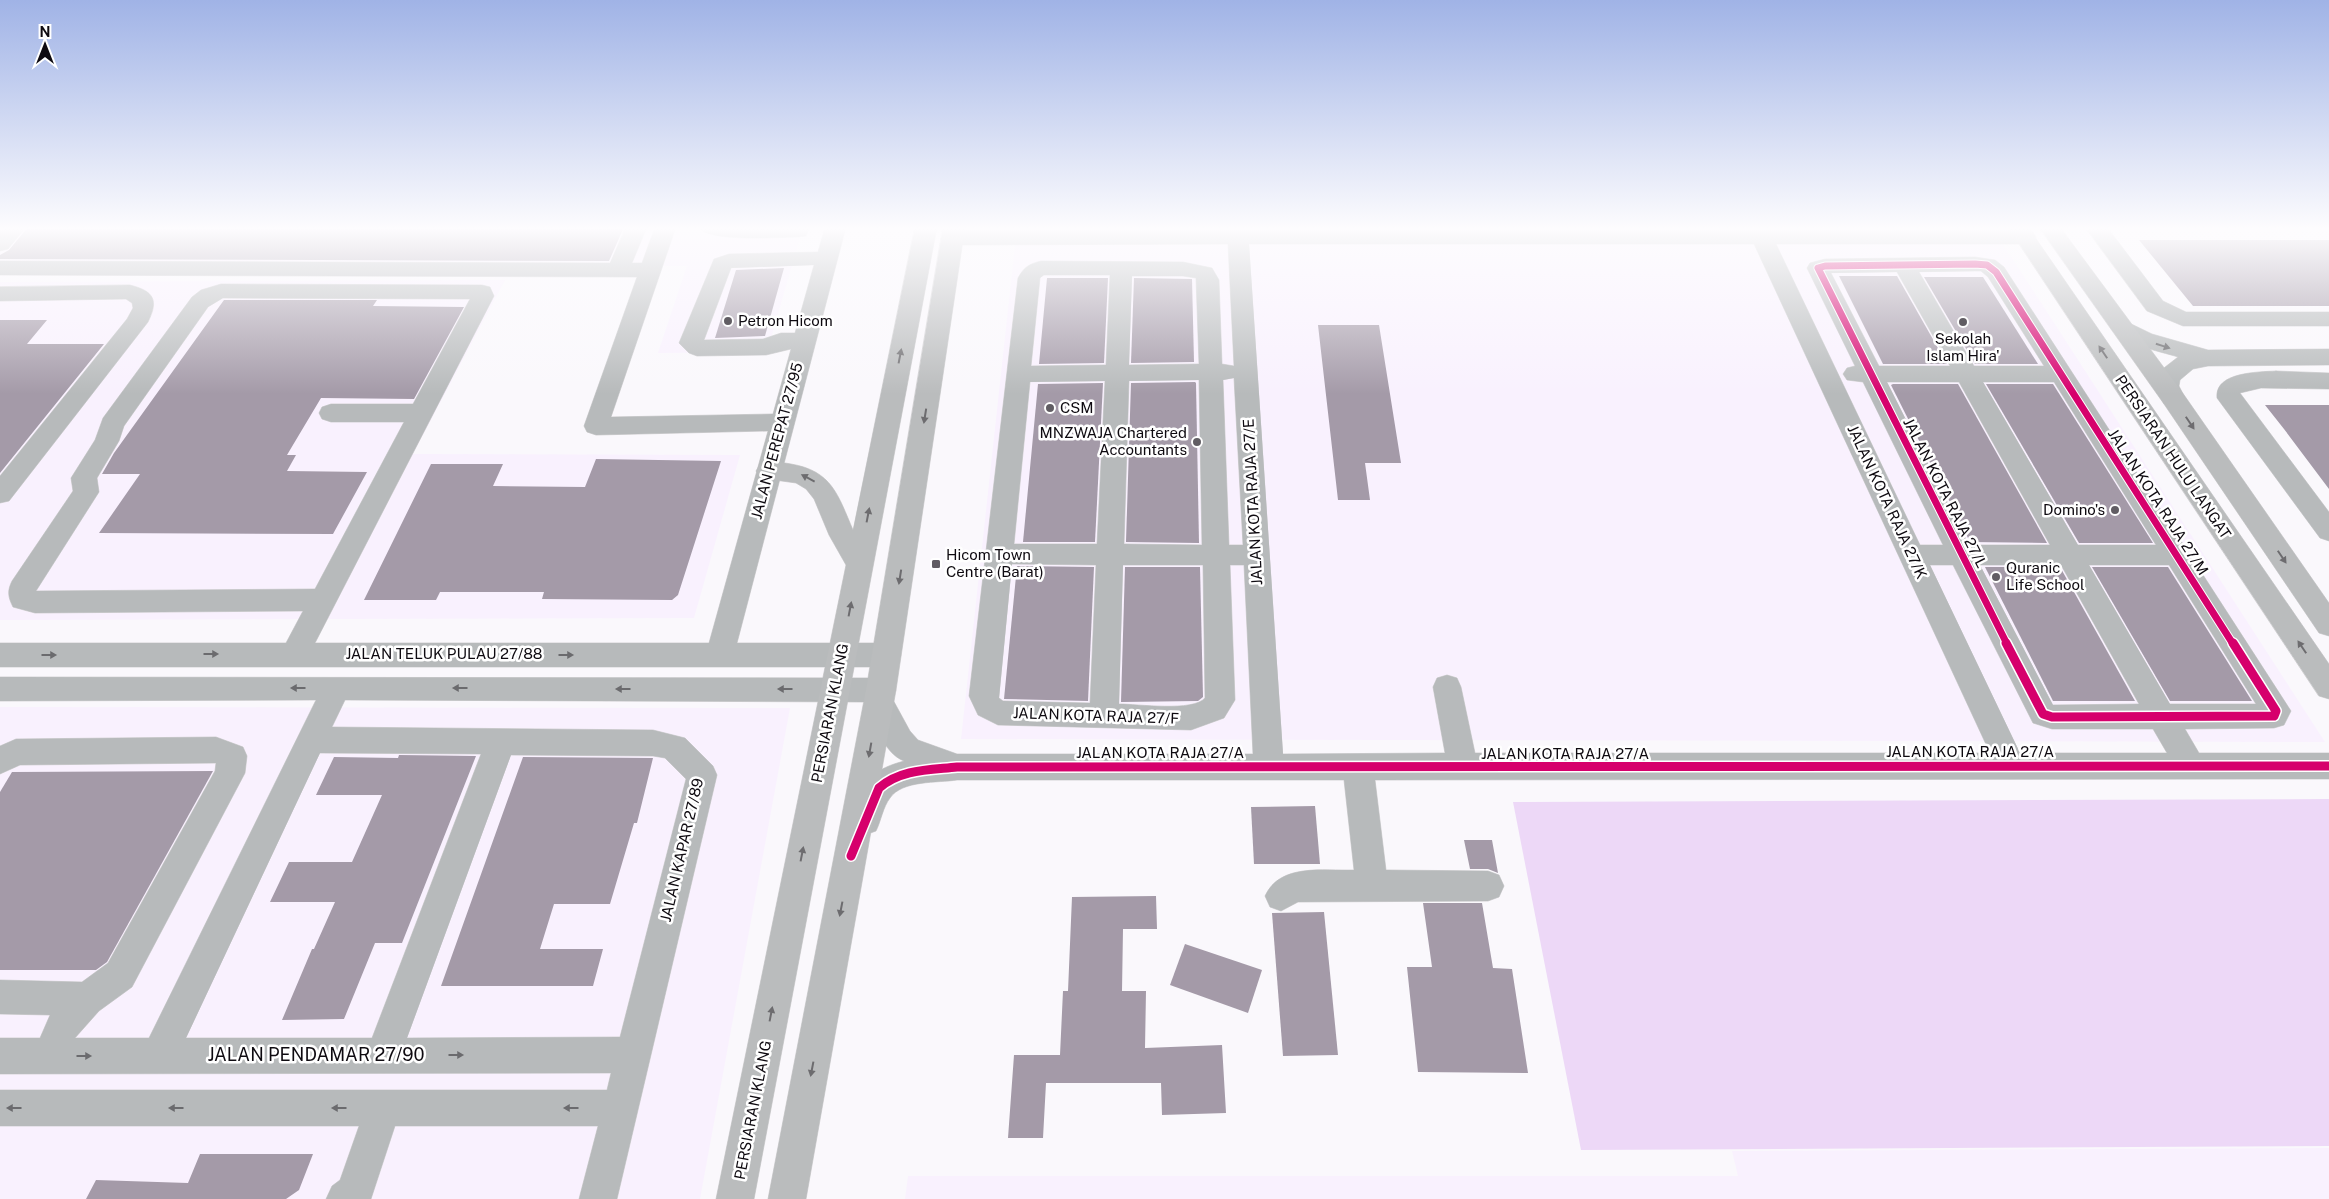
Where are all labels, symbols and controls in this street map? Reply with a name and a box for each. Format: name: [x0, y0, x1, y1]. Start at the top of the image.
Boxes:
north arrow: [20, 20, 70, 70]
text: N: [40, 24, 50, 40]
place label: Petron Hicom: [738, 312, 833, 329]
marker: Petron Hicom: [722, 315, 734, 327]
marker: Sekolah Islam Hira': [1957, 316, 1969, 328]
place label: Sekolah Islam Hira': [1926, 330, 2000, 364]
one-way arrow: [2156, 342, 2171, 350]
one-way arrow: [2098, 346, 2108, 359]
one-way arrow: [897, 347, 905, 363]
street label: JALAN PEREPAT 27/95: [747, 361, 806, 521]
street label: PERSIARAN HULU LANGAT: [2112, 372, 2235, 542]
place label: CSM: [1060, 399, 1094, 416]
marker: CSM: [1044, 402, 1056, 414]
one-way arrow: [921, 409, 929, 425]
street label: JALAN KOTA RAJA 27/L: [1900, 415, 1991, 571]
one-way arrow: [2185, 416, 2195, 429]
street label: JALAN KOTA RAJA 27/E: [1240, 418, 1265, 586]
street label: JALAN KOTA RAJA 27/K: [1844, 422, 1931, 581]
place label: MNZWAJA Chartered Accountants: [1040, 424, 1187, 458]
street label: JALAN KOTA RAJA 27/M: [2105, 425, 2212, 578]
marker: MNZWAJA Chartered Accountants: [1191, 436, 1203, 448]
one-way arrow: [800, 474, 815, 482]
place label: Domino's: [2043, 501, 2105, 518]
marker: Domino's: [2109, 504, 2121, 516]
one-way arrow: [865, 507, 873, 523]
place label: Hicom Town Centre (Barat): [946, 546, 1044, 580]
one-way arrow: [2277, 550, 2287, 563]
marker: Hicom Town Centre (Barat): [930, 558, 942, 570]
place label: Quranic Life School: [2006, 559, 2085, 593]
one-way arrow: [895, 569, 903, 585]
marker: Quranic Life School: [1990, 571, 2002, 583]
one-way arrow: [846, 601, 854, 617]
one-way arrow: [2297, 640, 2307, 653]
street label: PERSIARAN KLANG: [808, 642, 851, 784]
street label: JALAN TELUK PULAU 27/88: [345, 645, 543, 662]
one-way arrow: [203, 650, 219, 658]
one-way arrow: [41, 651, 57, 659]
one-way arrow: [558, 651, 574, 659]
one-way arrow: [290, 684, 306, 692]
one-way arrow: [452, 684, 468, 692]
one-way arrow: [615, 685, 631, 693]
one-way arrow: [777, 685, 793, 693]
street label: JALAN KOTA RAJA 27/F: [1013, 704, 1180, 727]
one-way arrow: [866, 742, 874, 758]
street label: JALAN KOTA RAJA 27/A: [1886, 743, 2054, 760]
street label: JALAN KOTA RAJA 27/A: [1076, 744, 1244, 761]
street label: JALAN KOTA RAJA 27/A: [1481, 745, 1649, 762]
street label: JALAN KAPAR 27/89: [657, 776, 706, 923]
one-way arrow: [798, 847, 806, 862]
one-way arrow: [837, 902, 845, 918]
one-way arrow: [768, 1005, 776, 1021]
street label: PERSIARAN KLANG: [731, 1039, 774, 1181]
street label: JALAN PENDAMAR 27/90: [208, 1044, 424, 1065]
one-way arrow: [448, 1051, 464, 1059]
one-way arrow: [76, 1052, 92, 1060]
one-way arrow: [807, 1062, 815, 1078]
one-way arrow: [5, 1104, 21, 1112]
one-way arrow: [168, 1104, 184, 1112]
one-way arrow: [330, 1104, 346, 1112]
one-way arrow: [563, 1104, 579, 1112]

